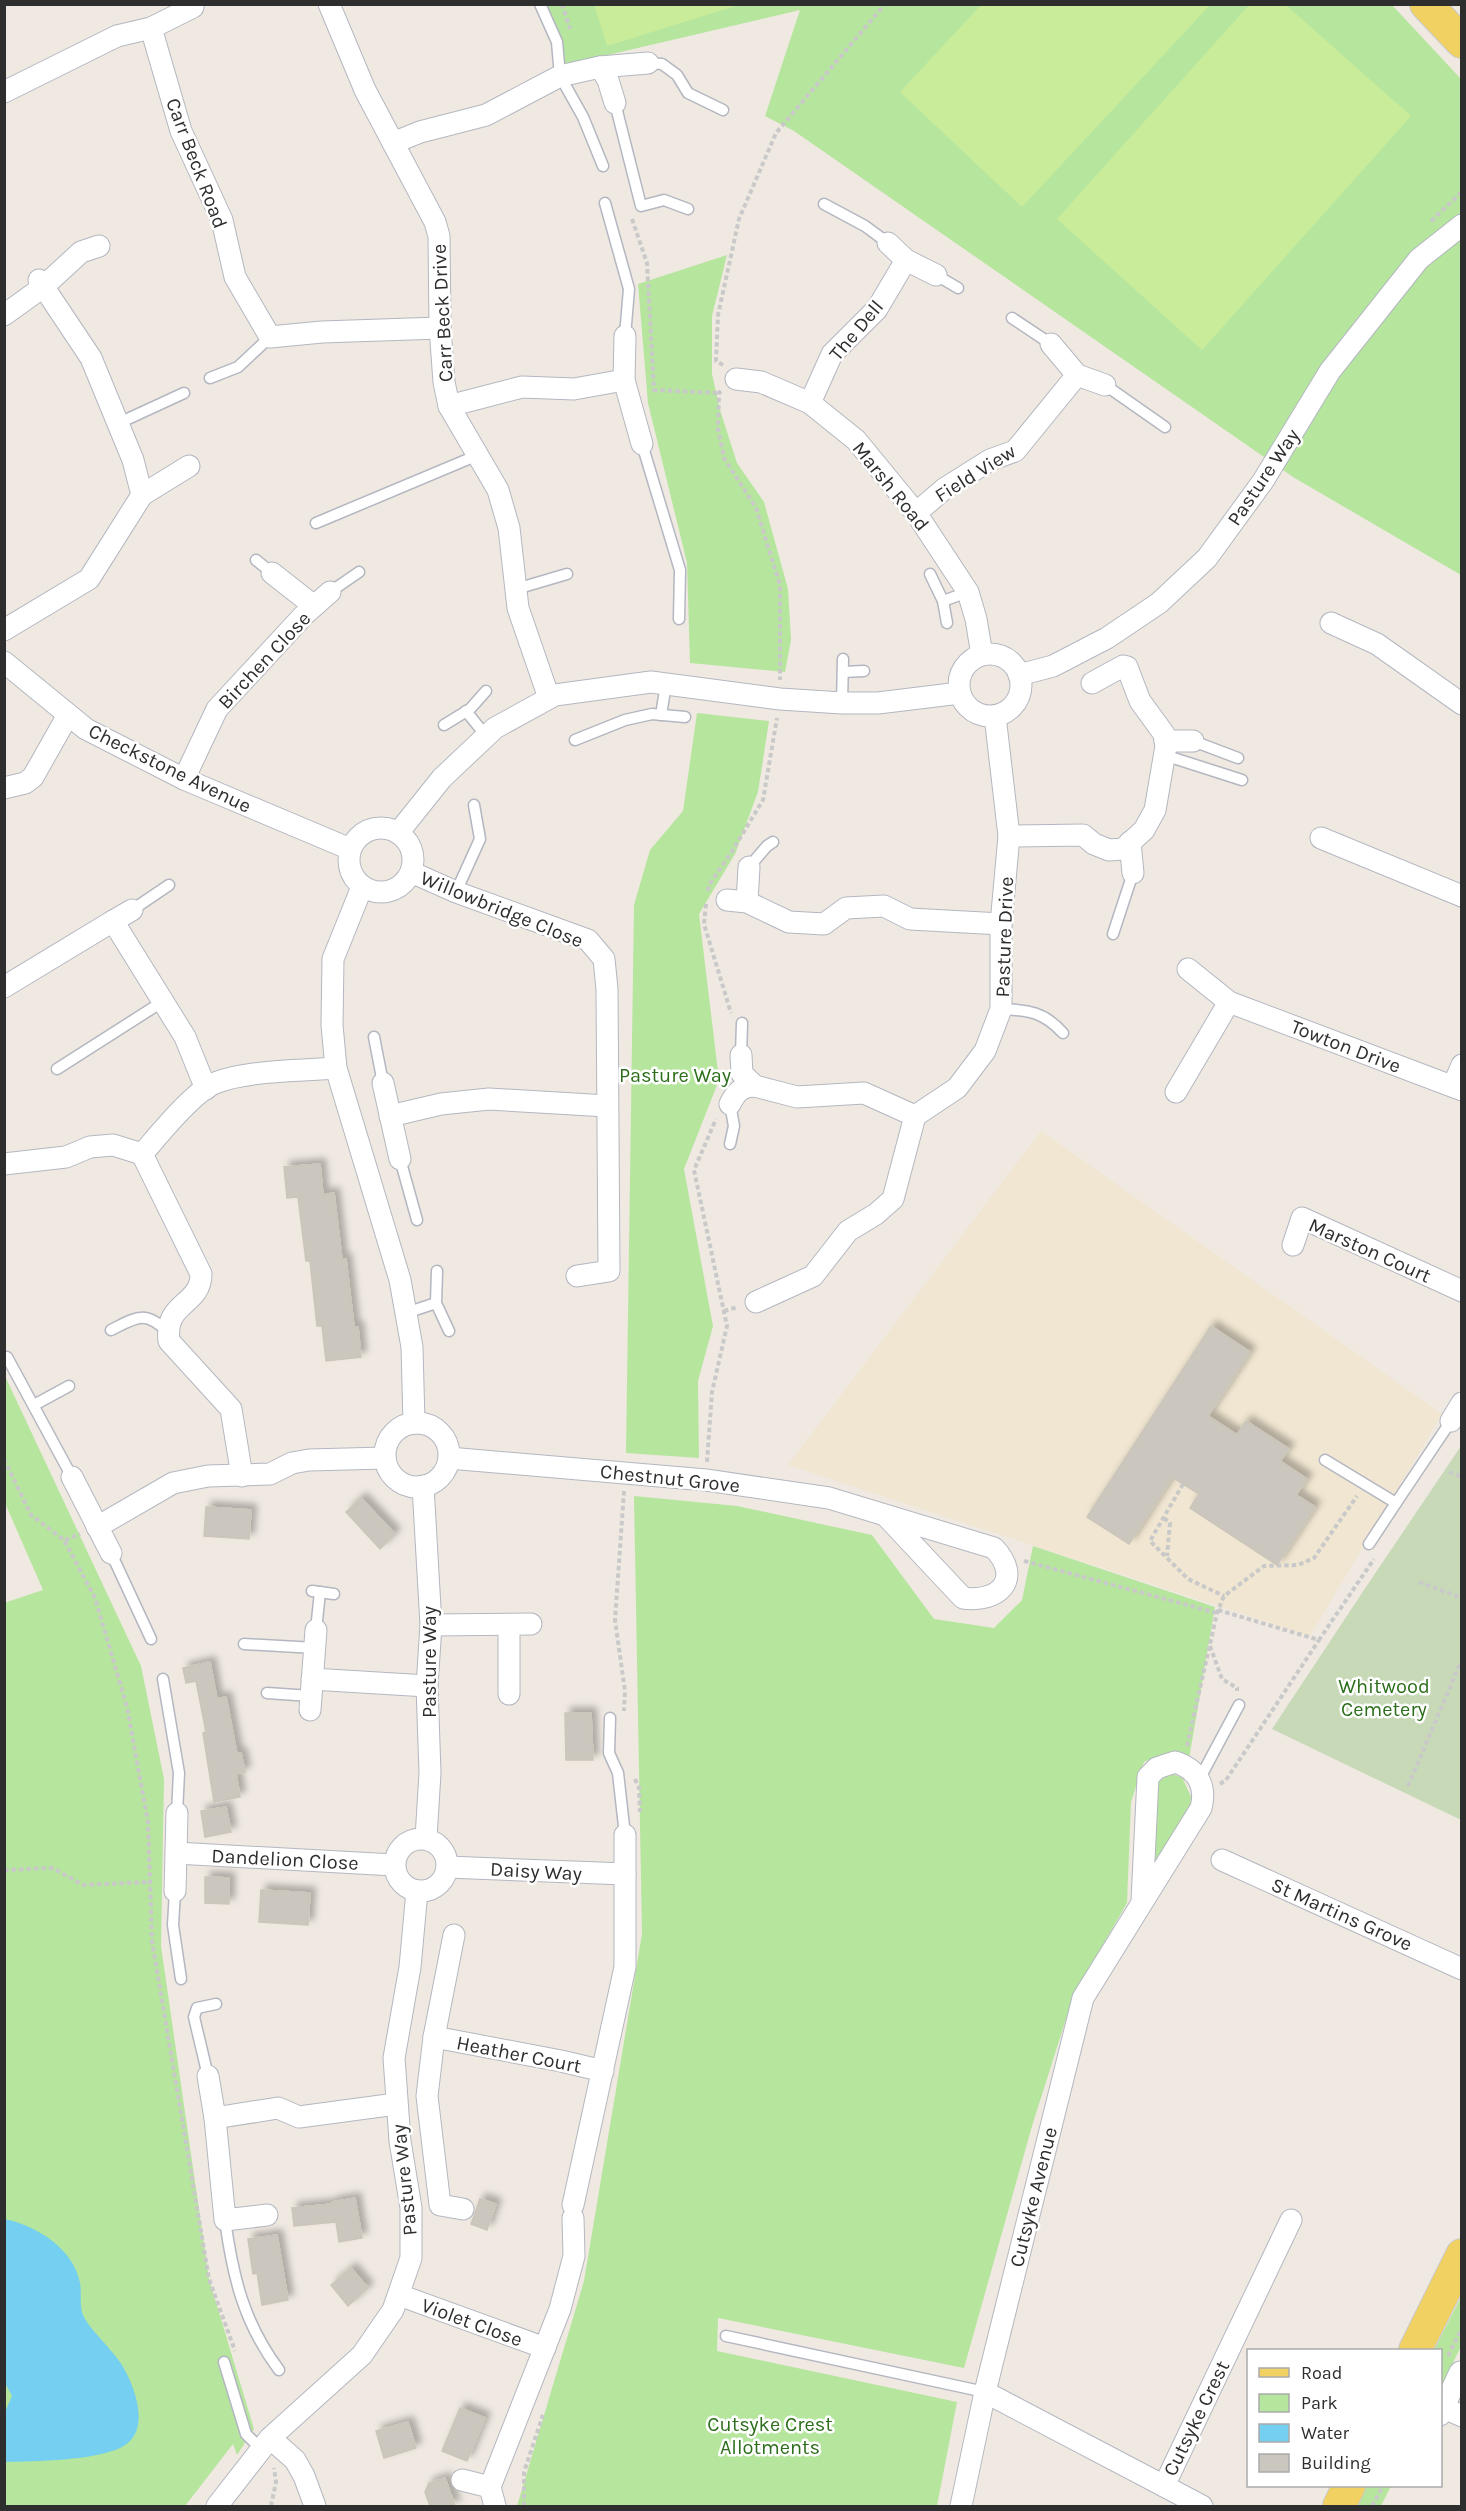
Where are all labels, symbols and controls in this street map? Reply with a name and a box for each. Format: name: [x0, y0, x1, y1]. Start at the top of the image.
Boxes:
street label: Carr Beck Road: [161, 95, 232, 232]
street label: Carr Beck Drive: [427, 243, 458, 383]
street label: The Dell: [825, 295, 888, 365]
street label: Pasture Way: [1223, 424, 1304, 530]
street label: Marsh Road: [848, 437, 934, 536]
street label: Field View: [931, 439, 1020, 507]
street label: Birchen Close: [213, 607, 315, 714]
street label: Checkstone Avenue: [85, 719, 255, 818]
street label: Willowbridge Close: [417, 866, 586, 953]
street label: Pasture Drive: [991, 876, 1018, 998]
street label: Towton Drive: [1288, 1015, 1404, 1078]
park label: Pasture Way: [619, 1064, 731, 1087]
street label: Marston Court: [1305, 1213, 1435, 1288]
street label: Chestnut Grove: [599, 1460, 741, 1497]
street label: Pasture Way: [418, 1606, 441, 1718]
park label: Whitwood Cemetery: [1338, 1675, 1430, 1721]
street label: Dandelion Close: [211, 1844, 359, 1875]
street label: Daisy Way: [489, 1858, 582, 1885]
street label: St Martins Grove: [1268, 1873, 1416, 1956]
street label: Heather Court: [455, 2031, 584, 2078]
street label: Pasture Way: [387, 2123, 422, 2237]
street label: Cutsyke Avenue: [1005, 2125, 1062, 2269]
street label: Violet Close: [418, 2294, 525, 2351]
legend: [1247, 2349, 1442, 2487]
street label: Cutsyke Crest: [1159, 2356, 1234, 2480]
text: Road: [1301, 2362, 1342, 2384]
text: Park: [1301, 2392, 1338, 2414]
park label: Cutsyke Crest Allotments: [707, 2413, 833, 2459]
text: Water: [1301, 2422, 1349, 2444]
text: Building: [1301, 2452, 1371, 2474]

